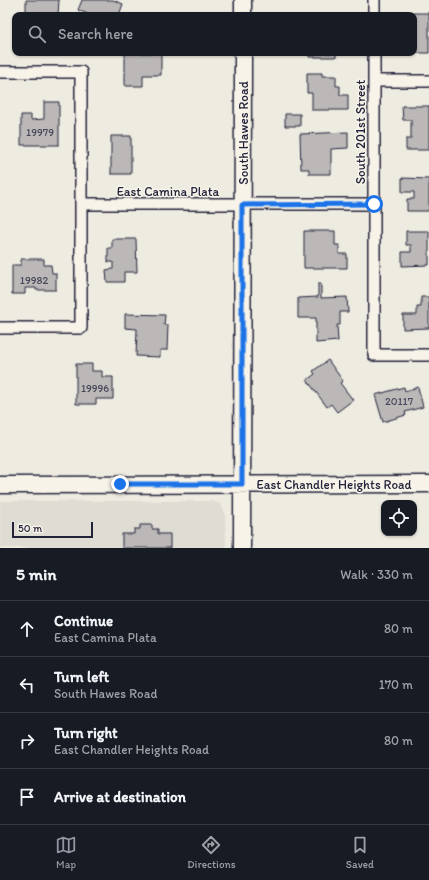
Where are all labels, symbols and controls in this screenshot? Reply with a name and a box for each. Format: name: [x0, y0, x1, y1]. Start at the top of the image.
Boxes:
search box: [12, 12, 417, 56]
icon: search: [26, 23, 48, 45]
text: Search here: [58, 25, 133, 43]
street label: South 201st Street: [353, 80, 368, 184]
street label: South Hawes Road: [236, 81, 251, 185]
house number: 19979: [26, 126, 54, 139]
street label: East Camina Plata: [117, 184, 220, 199]
route start: [365, 195, 383, 213]
house number: 19982: [20, 274, 48, 287]
house number: 19996: [81, 382, 109, 395]
house number: 20117: [385, 395, 414, 408]
route end: [111, 475, 129, 493]
street label: East Chandler Heights Road: [256, 477, 412, 492]
map controls: [381, 500, 417, 536]
button: locate: [381, 500, 417, 536]
scale bar: [12, 520, 93, 539]
text: 50 m: [18, 522, 42, 535]
text: 5 min: [16, 564, 56, 584]
text: Walk · 330 m: [340, 567, 413, 582]
text: Continue: [54, 612, 113, 630]
icon: ahead: [16, 618, 38, 640]
text: 80 m: [384, 621, 413, 636]
text: East Camina Plata: [54, 630, 157, 645]
text: Turn left: [54, 668, 109, 686]
icon: left: [16, 674, 38, 696]
text: 170 m: [379, 677, 413, 692]
text: South Hawes Road: [54, 686, 157, 701]
text: Turn right: [54, 724, 118, 742]
icon: right: [16, 730, 38, 752]
text: 80 m: [384, 733, 413, 748]
text: East Chandler Heights Road: [54, 742, 209, 757]
icon: arrive: [16, 786, 38, 808]
text: Arrive at destination: [54, 788, 186, 806]
tab: Map: [55, 834, 77, 871]
tab: Directions: [187, 834, 236, 871]
tab: Saved: [346, 834, 374, 871]

